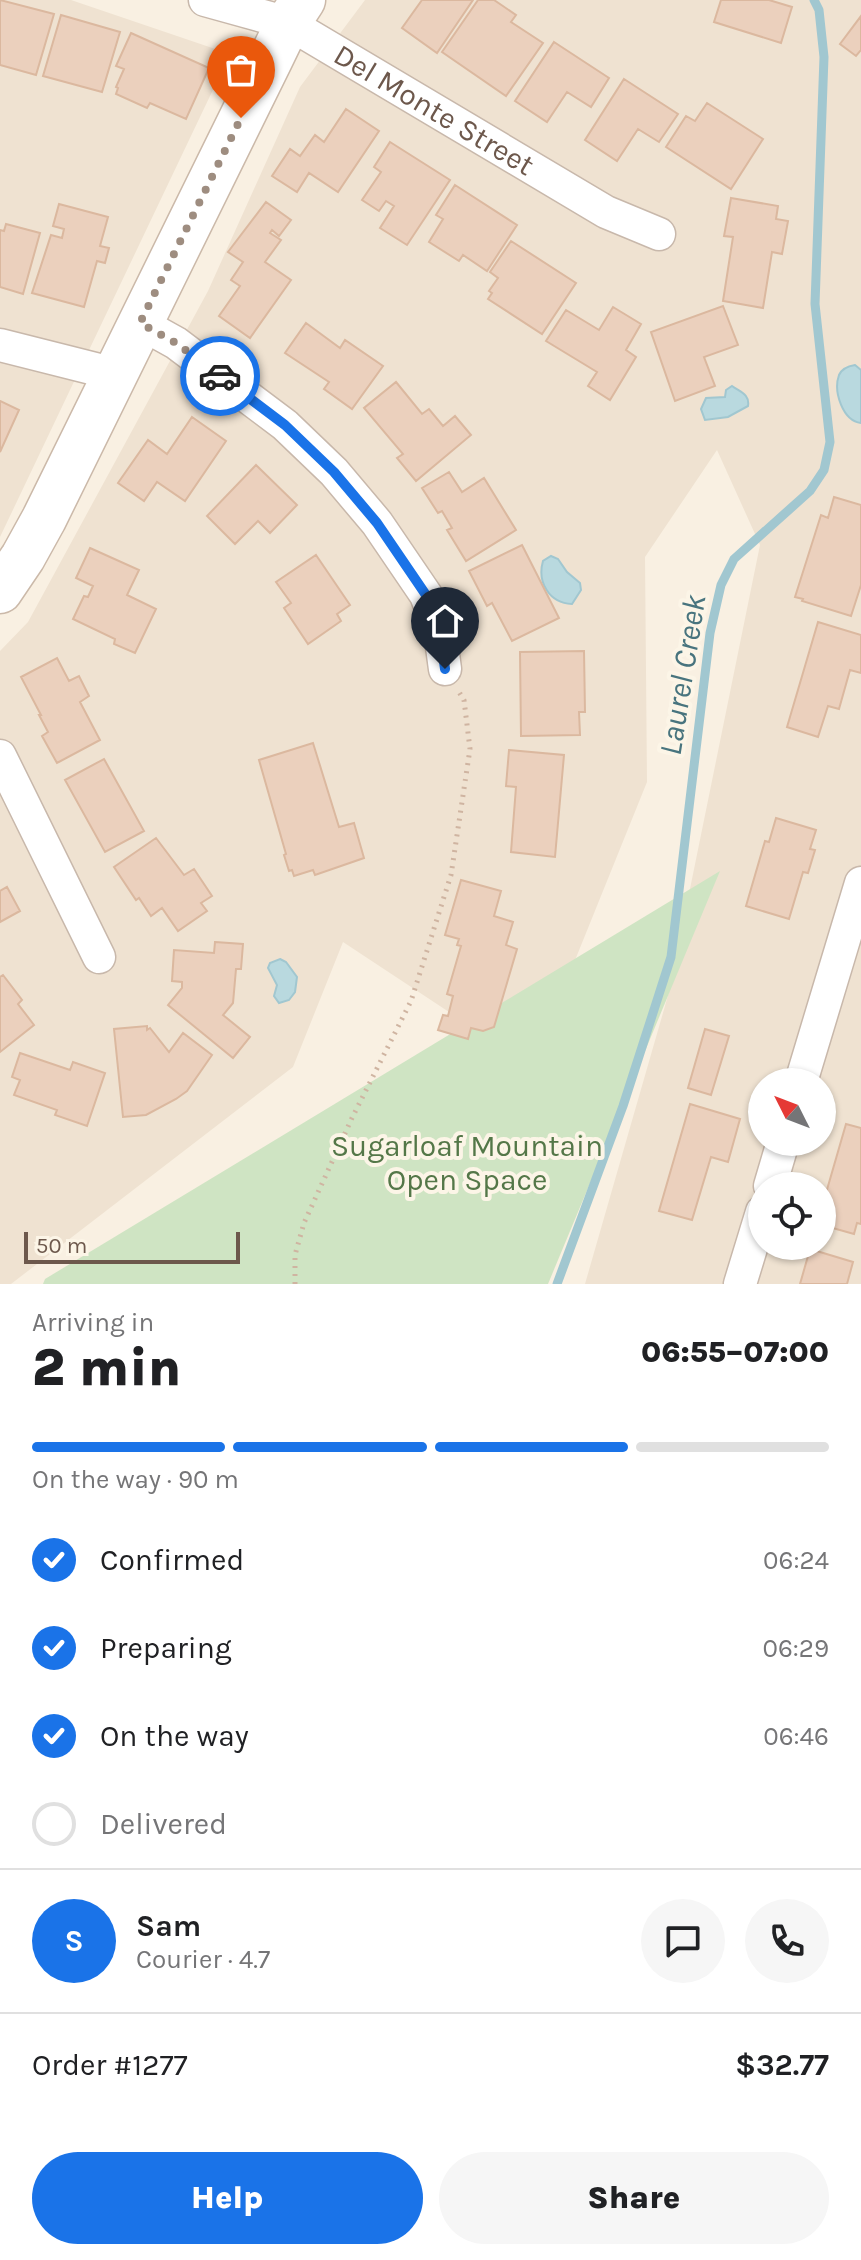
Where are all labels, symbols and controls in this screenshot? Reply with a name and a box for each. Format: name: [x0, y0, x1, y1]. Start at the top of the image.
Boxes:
pin: [207, 36, 275, 118]
street label: Del Monte Street: [327, 36, 541, 183]
icon: bag: [219, 48, 263, 92]
courier: [180, 336, 260, 416]
icon: car: [198, 354, 242, 398]
pin: [411, 587, 479, 669]
water label: Laurel Creek: [652, 591, 714, 758]
icon: home: [423, 599, 467, 643]
north arrow: [748, 1068, 836, 1156]
map controls: [748, 1068, 836, 1260]
park label: Sugarloaf Mountain Open Space: [331, 1128, 603, 1198]
button: locate: [748, 1172, 836, 1260]
scale bar: [24, 1228, 240, 1264]
text: 50 m: [36, 1233, 87, 1259]
text: Arriving in: [32, 1307, 154, 1338]
text: 06:55–07:00: [641, 1334, 829, 1370]
text: 2 min: [32, 1337, 181, 1398]
text: On the way · 90 m: [32, 1464, 239, 1495]
icon: check: [32, 1538, 76, 1582]
text: Confirmed: [100, 1542, 244, 1578]
text: 06:24: [763, 1545, 829, 1576]
icon: check: [32, 1626, 76, 1670]
text: Preparing: [100, 1630, 232, 1666]
text: 06:29: [763, 1633, 829, 1664]
icon: check: [32, 1714, 76, 1758]
text: On the way: [100, 1718, 249, 1754]
text: 06:46: [763, 1721, 829, 1752]
text: Delivered: [100, 1806, 227, 1842]
button: chat: [641, 1899, 725, 1983]
button: phone: [745, 1899, 829, 1983]
text: Sam: [136, 1908, 201, 1944]
text: S: [64, 1923, 84, 1959]
text: Courier · 4.7: [136, 1944, 270, 1975]
text: Order #1277: [32, 2047, 188, 2083]
text: $32.77: [735, 2047, 829, 2083]
button: Help: [32, 2152, 423, 2244]
button: Share: [439, 2152, 829, 2244]

